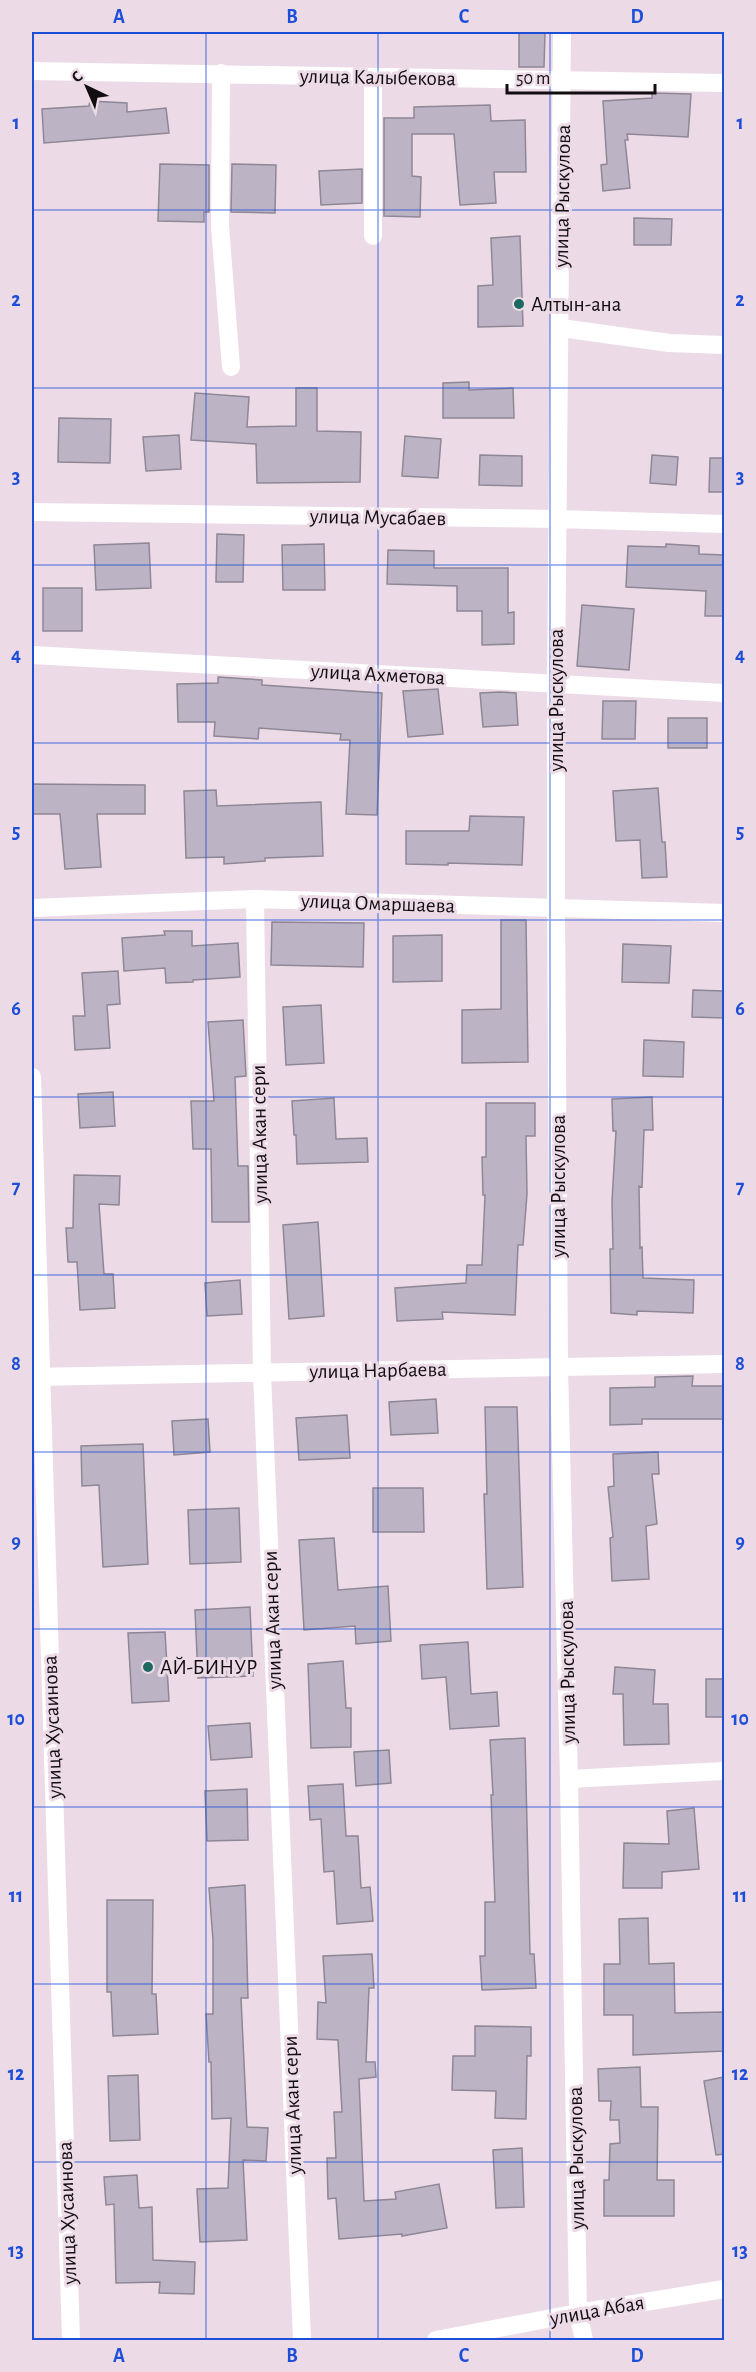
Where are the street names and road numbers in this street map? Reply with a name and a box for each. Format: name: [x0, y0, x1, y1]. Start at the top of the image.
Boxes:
street label: улица Калыбекова: [299, 66, 457, 89]
street label: улица Рыскулова: [551, 124, 574, 269]
street label: улица Мусабаев: [309, 506, 446, 529]
street label: улица Рыскулова: [546, 628, 567, 772]
street label: улица Ахметова: [309, 660, 446, 689]
street label: улица Омаршаева: [300, 890, 456, 917]
street label: улица Акан сери: [248, 1065, 271, 1204]
street label: улица Рыскулова: [548, 1114, 569, 1258]
street label: улица Нарбаева: [308, 1359, 447, 1382]
street label: улица Акан сери: [260, 1550, 285, 1691]
street label: улица Рыскулова: [556, 1600, 579, 1745]
street label: улица Хусаинова: [39, 1655, 66, 1800]
street label: улица Акан сери: [280, 2035, 305, 2176]
street label: улица Рыскулова: [565, 2086, 588, 2231]
street label: улица Хусаинова: [54, 2141, 81, 2286]
street label: улица Абая: [547, 2292, 646, 2329]

